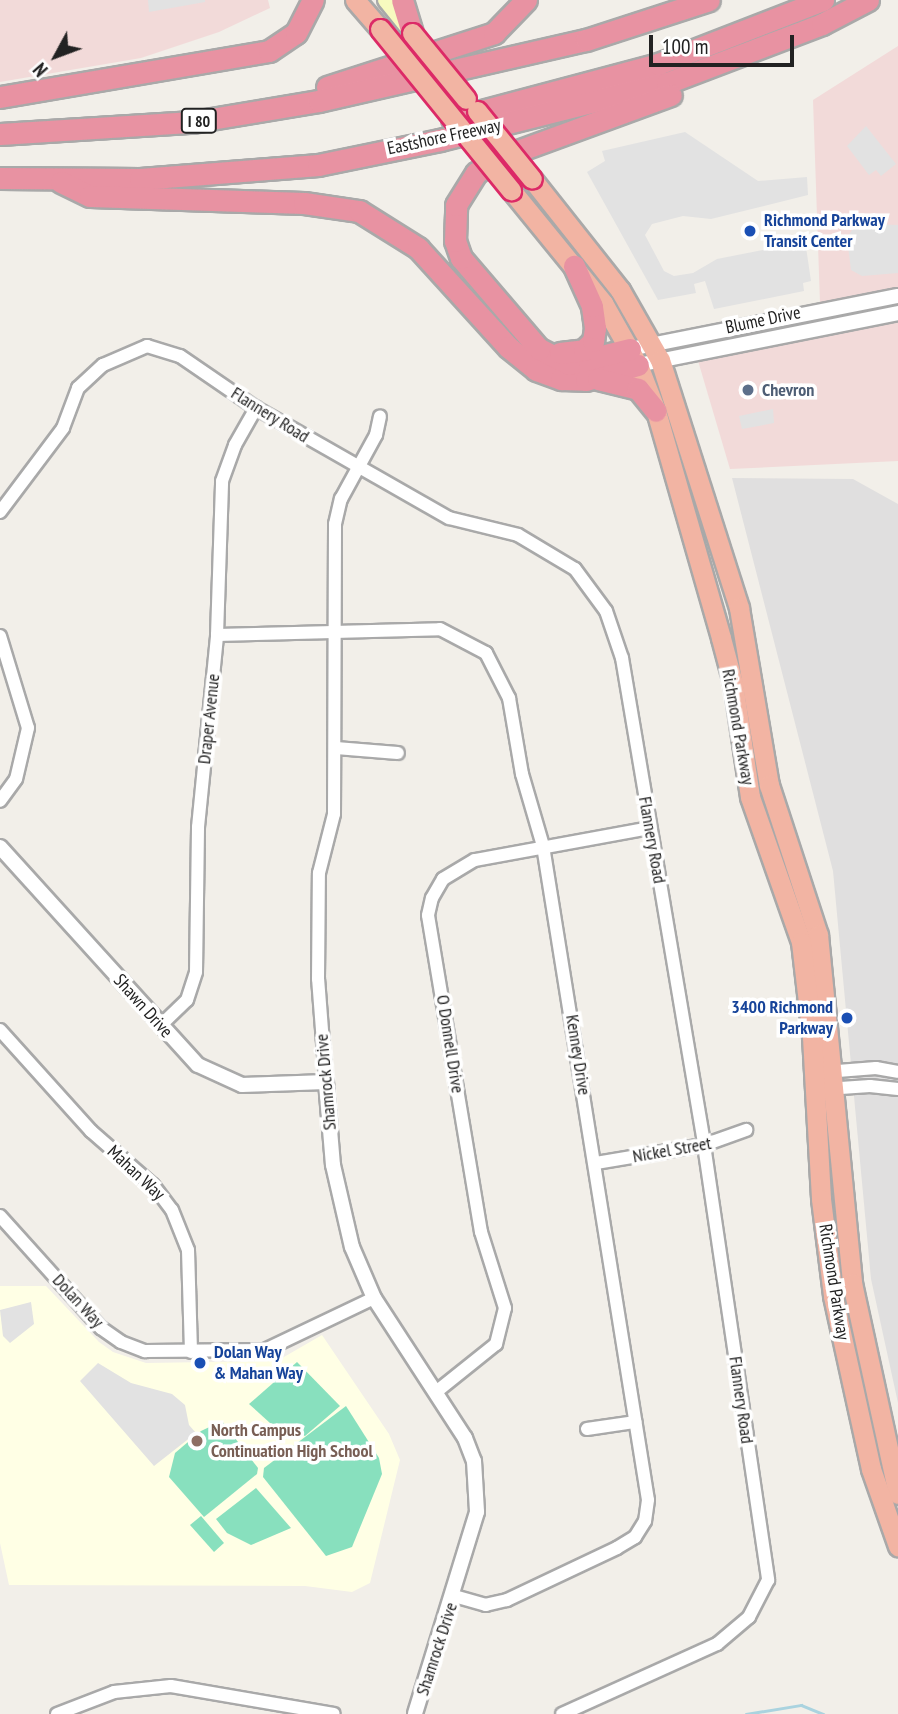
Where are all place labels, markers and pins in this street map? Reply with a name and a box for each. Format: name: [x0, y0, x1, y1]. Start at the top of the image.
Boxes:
place label: Richmond Parkway Transit Center: [764, 210, 885, 252]
marker: Richmond Parkway Transit Center: [742, 223, 758, 239]
place label: Chevron: [762, 379, 814, 401]
marker: Chevron: [740, 382, 756, 398]
place label: 3400 Richmond Parkway: [731, 997, 833, 1040]
marker: 3400 Richmond Parkway: [839, 1010, 855, 1026]
place label: Dolan Way & Mahan Way: [214, 1342, 303, 1384]
marker: Dolan Way & Mahan Way: [192, 1355, 208, 1371]
place label: North Campus Continuation High School: [211, 1420, 373, 1462]
marker: North Campus Continuation High School: [189, 1433, 205, 1449]

